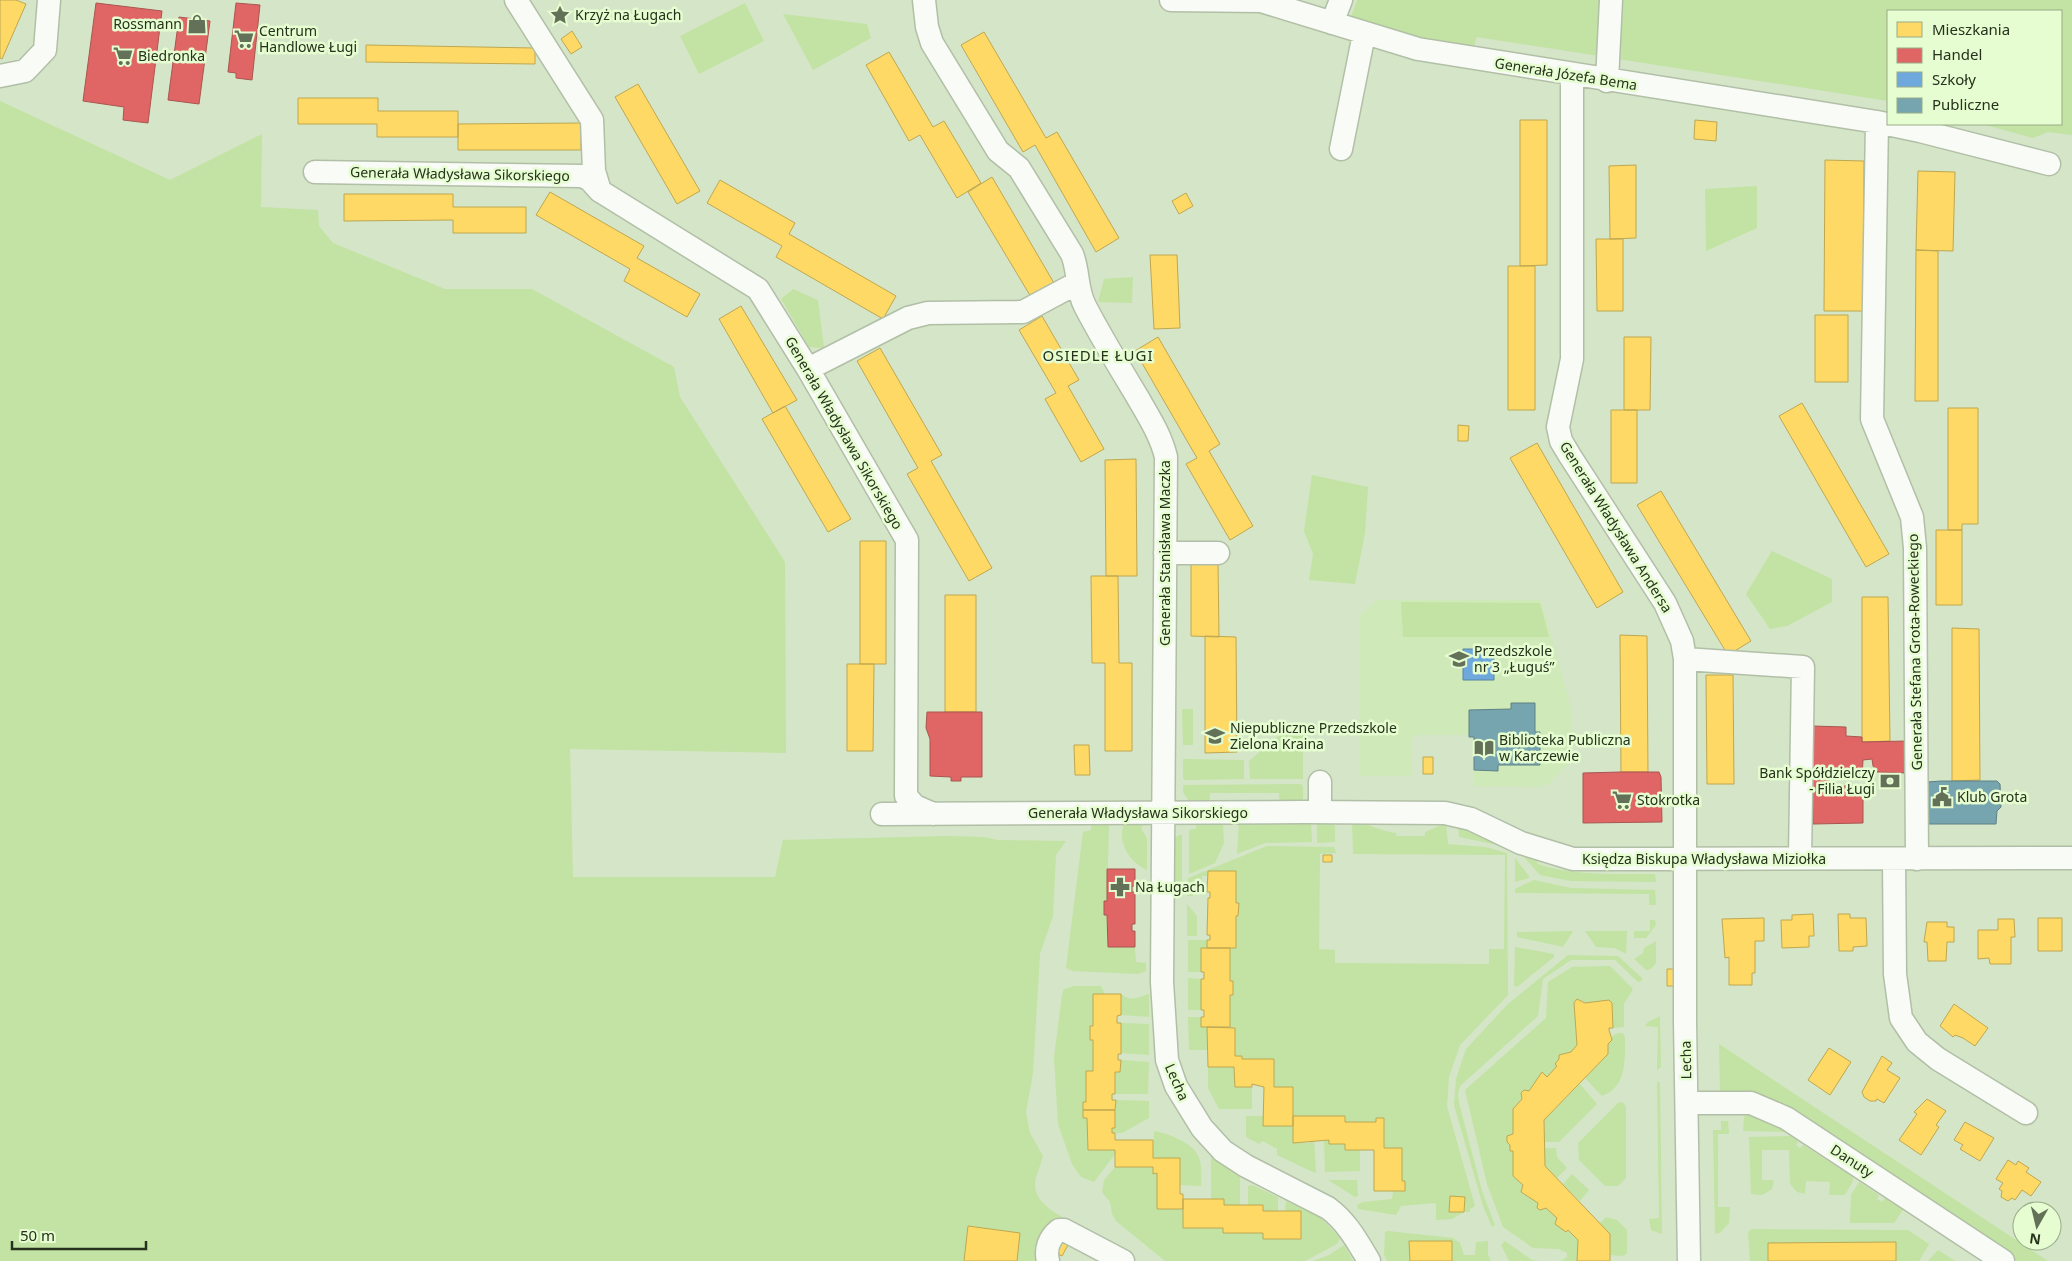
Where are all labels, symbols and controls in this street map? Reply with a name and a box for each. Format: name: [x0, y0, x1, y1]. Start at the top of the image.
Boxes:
place icon: Krzyż na Ługach: [549, 4, 571, 26]
place label: Krzyż na Ługach: [575, 5, 681, 24]
legend: [1887, 10, 2062, 125]
shop icon: Rossmann: [186, 13, 208, 35]
place label: Rossmann: [113, 14, 182, 33]
text: Mieszkania: [1932, 19, 2010, 39]
place label: Centrum Handlowe Ługi: [259, 21, 357, 56]
supermarket icon: Centrum Handlowe Ługi: [233, 28, 255, 50]
text: Handel: [1932, 44, 1982, 64]
supermarket icon: Biedronka: [112, 45, 134, 67]
place label: Biedronka: [138, 46, 205, 65]
street label: Generała Józefa Bema: [1493, 53, 1639, 94]
text: Szkoły: [1932, 69, 1976, 89]
text: Publiczne: [1932, 94, 1999, 114]
street label: Generała Władysława Sikorskiego: [350, 162, 570, 185]
street label: Generała Władysława Sikorskiego: [781, 333, 908, 533]
district label: OSIEDLE ŁUGI: [1042, 345, 1154, 365]
street label: Generała Władysława Andersa: [1556, 438, 1677, 616]
street label: Generała Stanisława Maczka: [1155, 460, 1174, 646]
street label: Generała Stefana Grota-Roweckiego: [1903, 534, 1926, 771]
place label: Przedszkole nr 3 „Ługuś”: [1474, 641, 1555, 676]
school or university icon: Przedszkole nr 3 „Ługuś”: [1448, 648, 1470, 670]
place label: Niepubliczne Przedszkole Zielona Kraina: [1230, 718, 1397, 753]
school or university icon: Niepubliczne Przedszkole Zielona Kraina: [1204, 725, 1226, 747]
place label: Biblioteka Publiczna w Karczewie: [1499, 730, 1631, 765]
library icon: Biblioteka Publiczna w Karczewie: [1473, 737, 1495, 759]
place label: Bank Spółdzielczy - Filia Ługi: [1759, 763, 1876, 798]
bank icon: Bank Spółdzielczy - Filia Ługi: [1879, 770, 1901, 792]
public building icon: Klub Grota: [1931, 786, 1953, 808]
place label: Klub Grota: [1957, 787, 2027, 806]
supermarket icon: Stokrotka: [1611, 789, 1633, 811]
place label: Stokrotka: [1637, 790, 1700, 809]
street label: Generała Władysława Sikorskiego: [1028, 803, 1248, 822]
street label: Księdza Biskupa Władysława Miziołka: [1582, 849, 1826, 868]
pharmacy icon: Na Ługach: [1109, 876, 1131, 898]
place label: Na Ługach: [1135, 877, 1205, 896]
street label: Lecha: [1676, 1041, 1695, 1079]
street label: Lecha: [1161, 1060, 1194, 1103]
street label: Danuty: [1827, 1140, 1878, 1182]
north arrow: [2012, 1201, 2062, 1251]
scale bar: [12, 1218, 146, 1250]
text: 50 m: [20, 1225, 55, 1245]
text: N: [2028, 1229, 2042, 1250]

